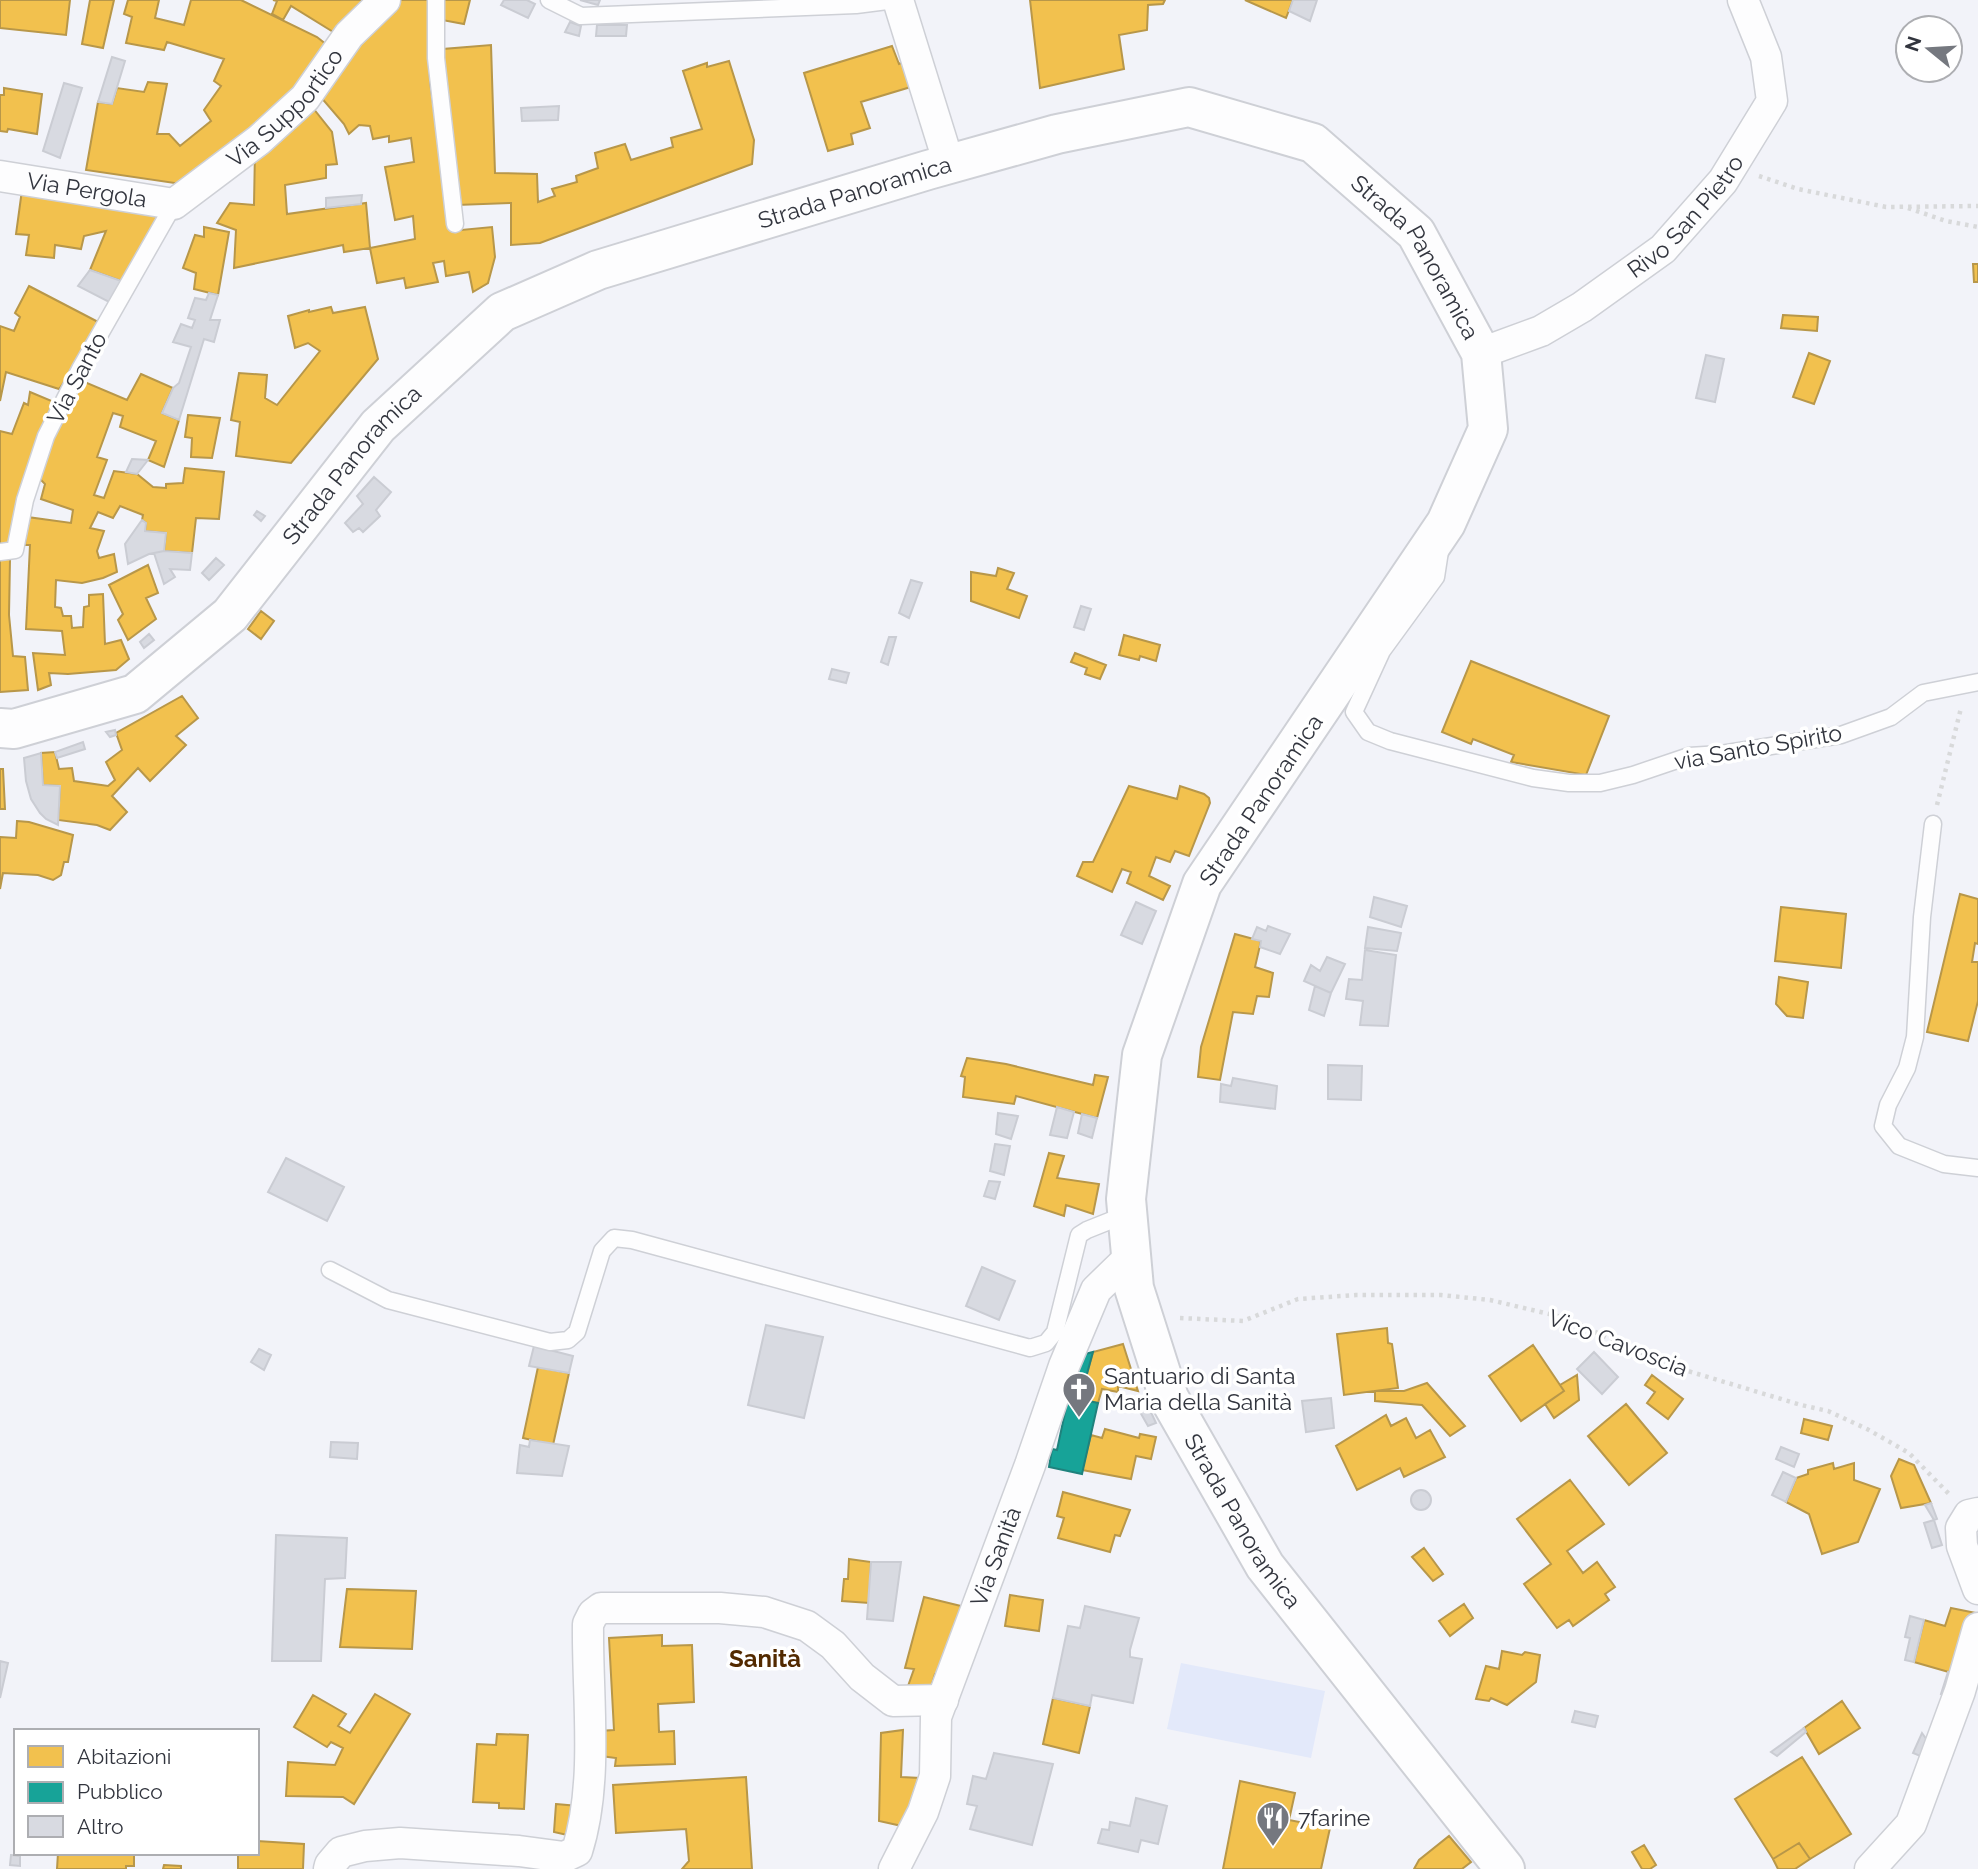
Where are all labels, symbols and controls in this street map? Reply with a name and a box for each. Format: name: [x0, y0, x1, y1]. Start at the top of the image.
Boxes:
north arrow: [1894, 14, 1964, 84]
text: N: [1900, 33, 1926, 54]
street label: Via Supportico: [221, 43, 348, 172]
street label: Strada Panoramica: [755, 150, 954, 234]
street label: Rivo San Pietro: [1622, 150, 1749, 283]
street label: Via Pergola: [25, 167, 149, 212]
street label: Strada Panoramica: [1346, 169, 1485, 344]
street label: Via Santo: [41, 327, 112, 428]
street label: Strada Panoramica: [276, 379, 426, 550]
street label: Strada Panoramica: [1193, 709, 1328, 890]
street label: via Santo Spirito: [1672, 718, 1844, 775]
street label: Vico Cavoscia: [1545, 1304, 1692, 1382]
place label: Santuario di Santa Maria della Sanità: [1104, 1362, 1296, 1415]
church icon: Santuario di Santa Maria della Sanità: [1060, 1370, 1098, 1419]
street label: Strada Panoramica: [1179, 1429, 1307, 1613]
street label: Via Sanità: [964, 1503, 1026, 1610]
district label: Sanità: [729, 1644, 801, 1673]
legend: [14, 1729, 259, 1855]
text: Abitazioni: [77, 1744, 171, 1769]
text: Pubblico: [77, 1779, 163, 1804]
restaurant icon: 7farine: [1254, 1799, 1292, 1848]
place label: 7farine: [1298, 1804, 1370, 1831]
text: Altro: [77, 1814, 123, 1839]

